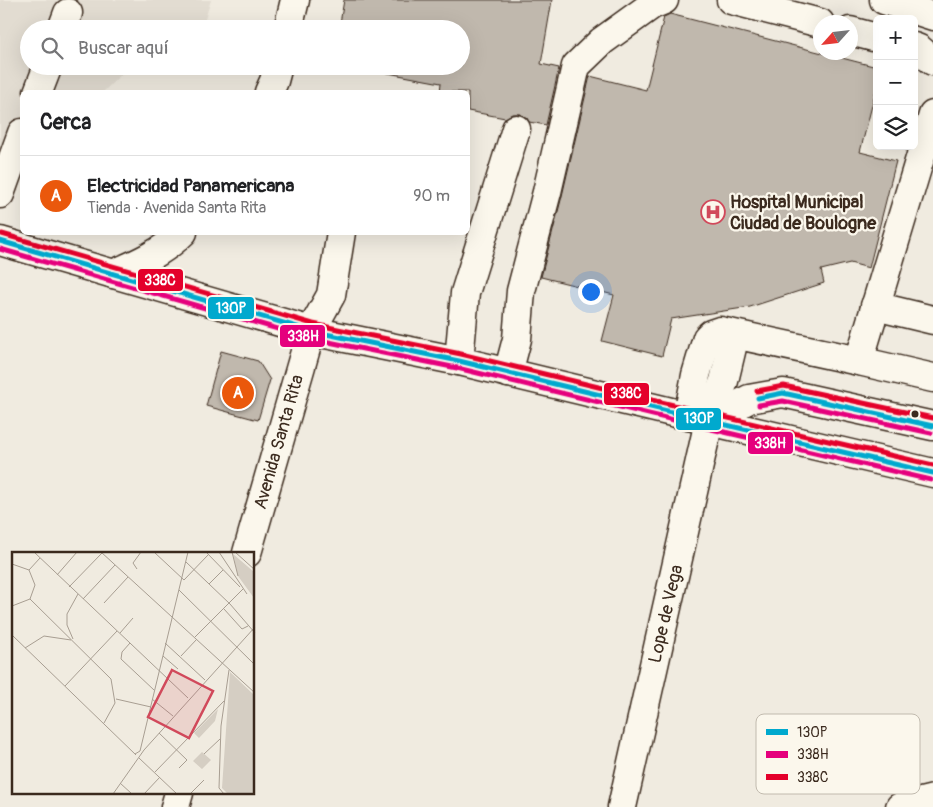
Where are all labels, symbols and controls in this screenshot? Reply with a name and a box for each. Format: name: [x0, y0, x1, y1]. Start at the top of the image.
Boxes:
north arrow: [813, 15, 858, 60]
map controls: [873, 15, 918, 150]
button: +: [873, 15, 918, 60]
search box: [20, 20, 470, 75]
icon: search: [38, 34, 66, 62]
text: Buscar aquí: [78, 36, 169, 60]
button: −: [873, 60, 918, 105]
button: layers: [873, 105, 918, 150]
text: Cerca: [40, 109, 91, 136]
text: Electricidad Panamericana: [87, 174, 294, 198]
text: A: [51, 186, 61, 206]
text: 90 m: [413, 186, 450, 206]
place label: Hospital Municipal Ciudad de Boulogne: [730, 191, 877, 235]
text: Tienda · Avenida Santa Rita: [87, 198, 266, 218]
hospital icon: Hospital Municipal Ciudad de Boulogne: [700, 199, 726, 225]
line badge: 338C: [137, 268, 184, 292]
text: 338C: [144, 272, 176, 289]
your location: [578, 279, 604, 305]
line badge: 130P: [207, 296, 255, 320]
text: 130P: [216, 300, 247, 317]
line badge: 338H: [279, 324, 326, 348]
text: 338H: [287, 328, 319, 345]
street label: Avenida Santa Rita: [249, 372, 309, 512]
pin: A: [222, 374, 254, 412]
line badge: 338C: [603, 382, 650, 406]
text: 338C: [610, 385, 642, 402]
line badge: 130P: [675, 407, 722, 431]
unlabelled marker: [910, 409, 920, 419]
text: 130P: [684, 410, 715, 427]
line badge: 338H: [747, 431, 794, 455]
text: 338H: [754, 435, 786, 452]
inset map: [12, 552, 255, 794]
street label: Lope de Vega: [644, 563, 688, 665]
legend: [756, 714, 920, 794]
text: 130P: [797, 724, 828, 741]
text: 338H: [797, 746, 829, 763]
text: 338C: [797, 769, 829, 786]

